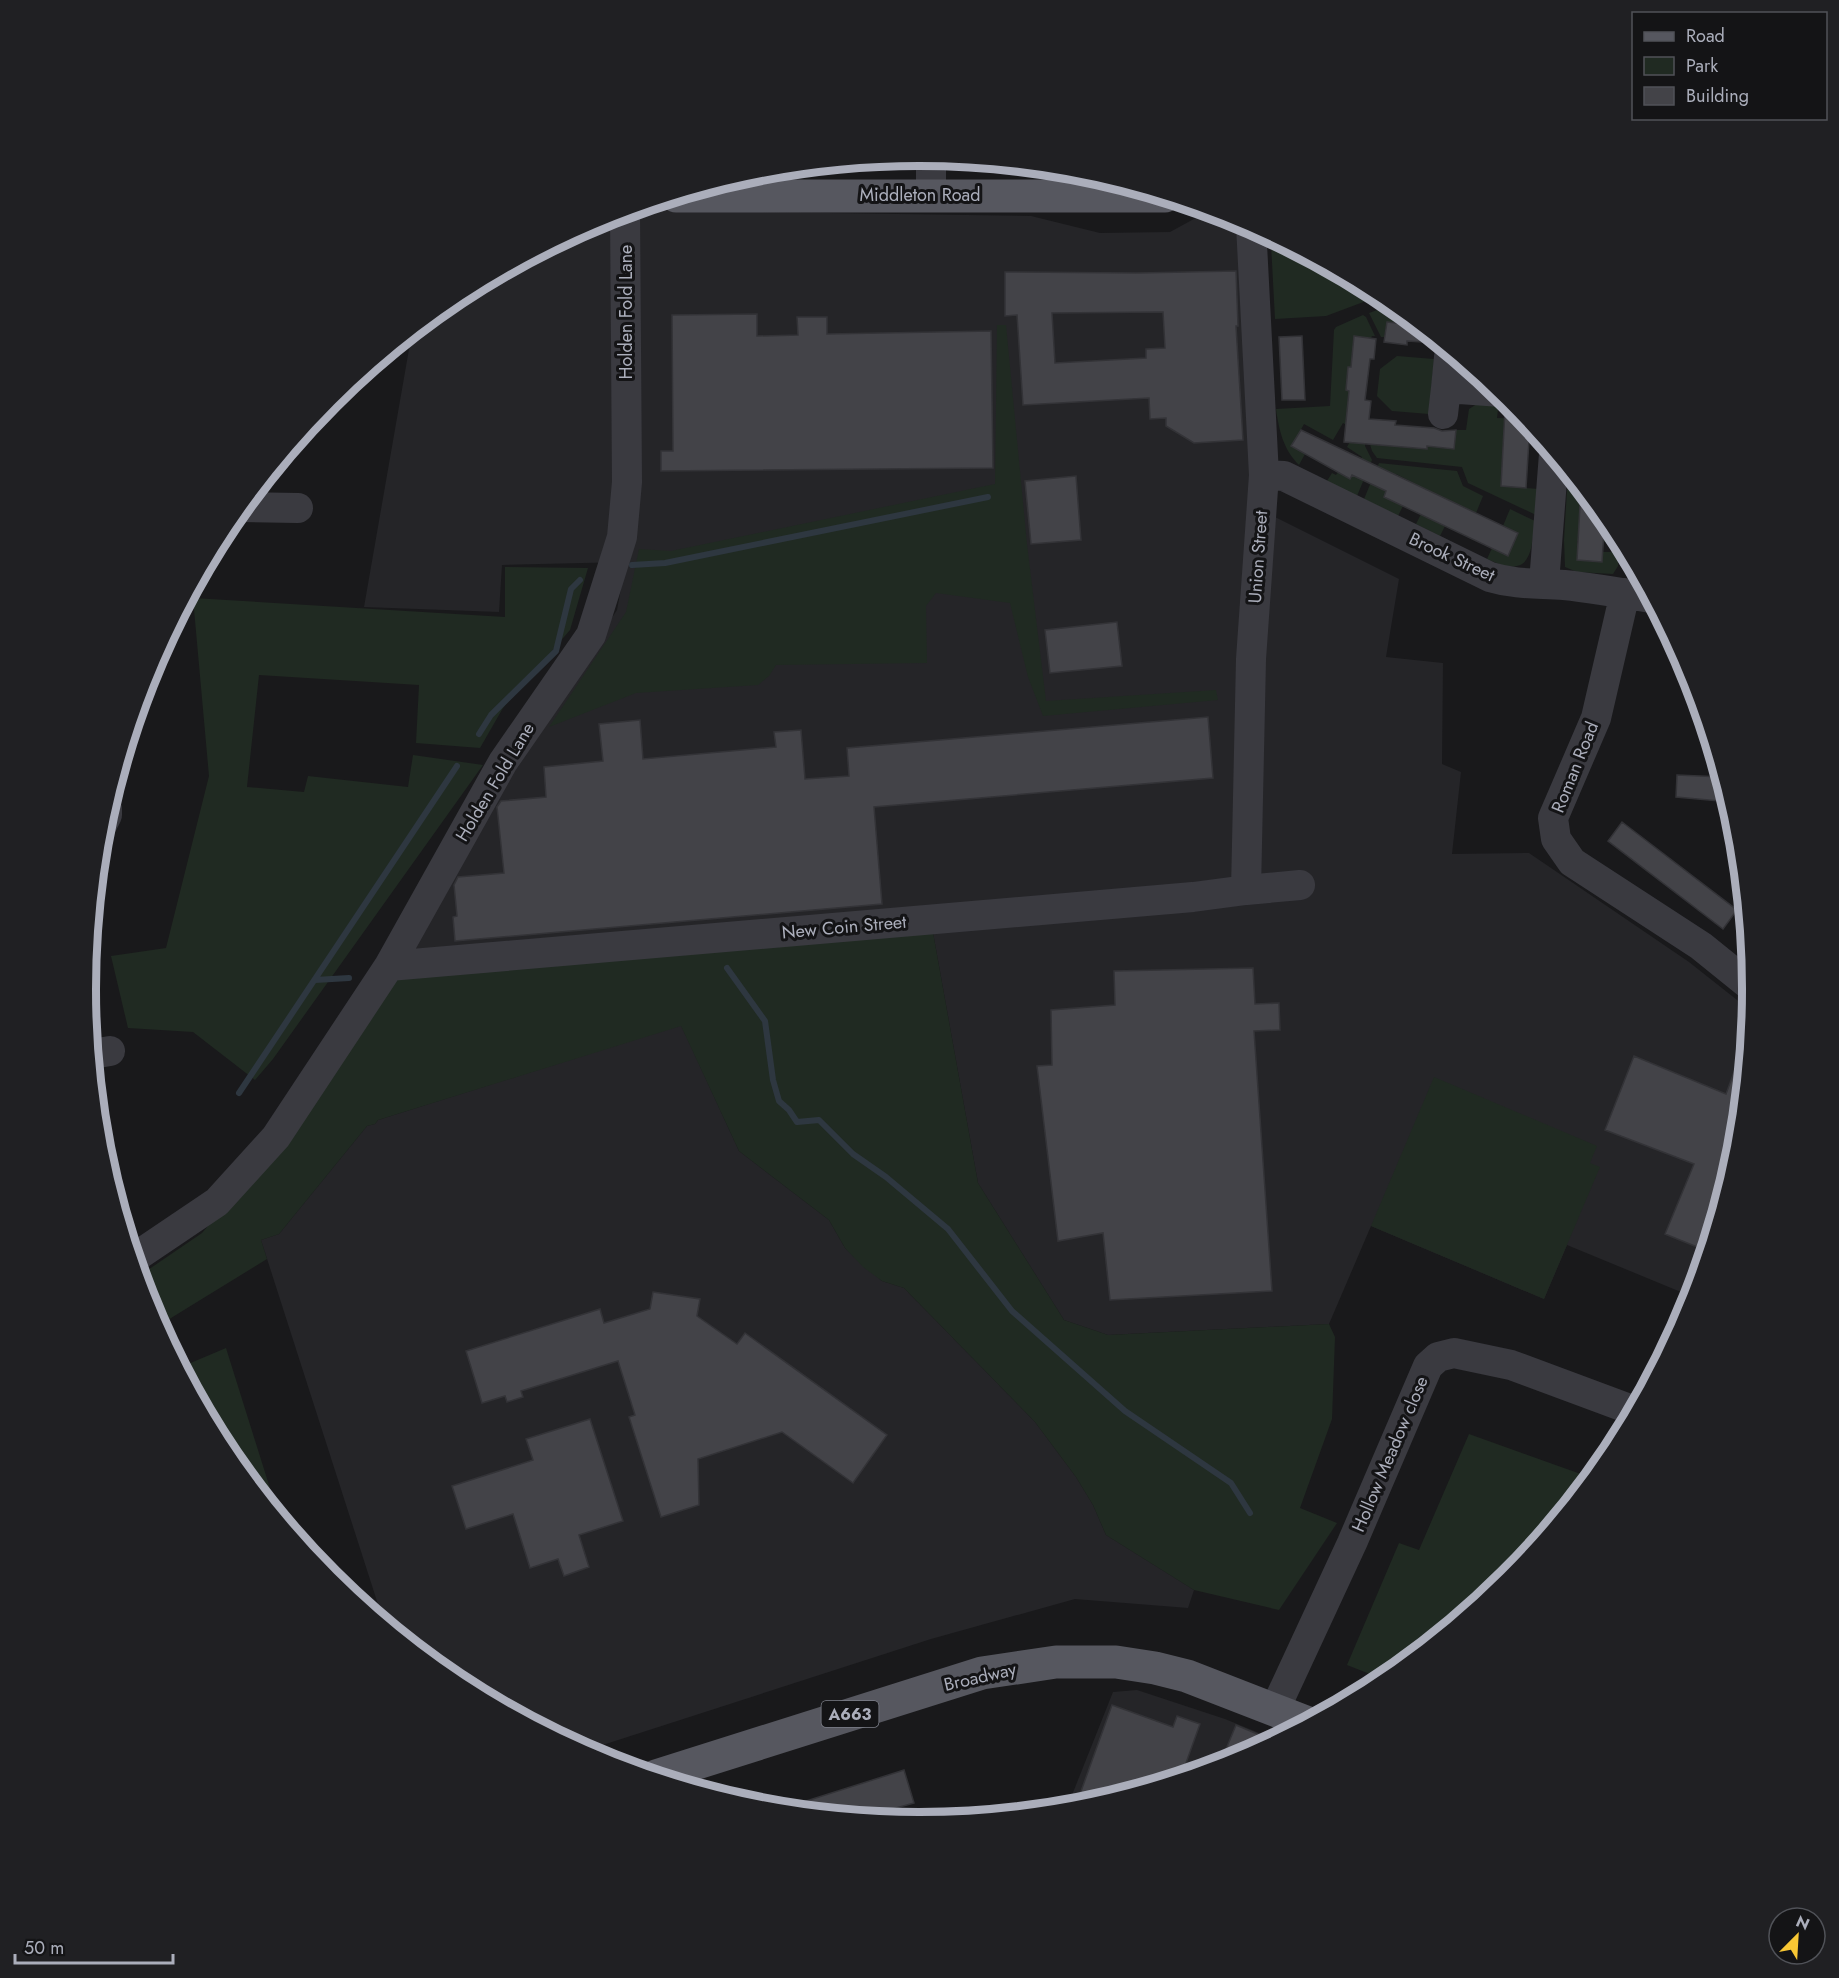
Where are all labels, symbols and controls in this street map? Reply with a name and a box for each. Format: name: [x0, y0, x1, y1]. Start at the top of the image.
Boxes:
legend: [1632, 12, 1827, 120]
text: Road: [1686, 23, 1725, 49]
text: Park: [1686, 53, 1718, 79]
text: Building: [1686, 83, 1749, 109]
street label: Middleton Road: [859, 182, 981, 208]
street label: Holden Fold Lane: [613, 245, 639, 379]
street label: Union Street: [1242, 509, 1274, 604]
street label: Brook Street: [1405, 526, 1500, 588]
street label: Roman Road: [1545, 717, 1605, 817]
street label: Holden Fold Lane: [449, 718, 541, 846]
street label: New Coin Street: [780, 909, 908, 945]
street label: Hollow Meadow close: [1345, 1372, 1435, 1536]
street label: Broadway: [941, 1656, 1019, 1698]
road number: A663: [822, 1701, 878, 1727]
north arrow: [1767, 1906, 1827, 1966]
text: N: [1792, 1910, 1813, 1936]
scale bar: [15, 1927, 172, 1965]
text: 50 m: [24, 1935, 64, 1961]

